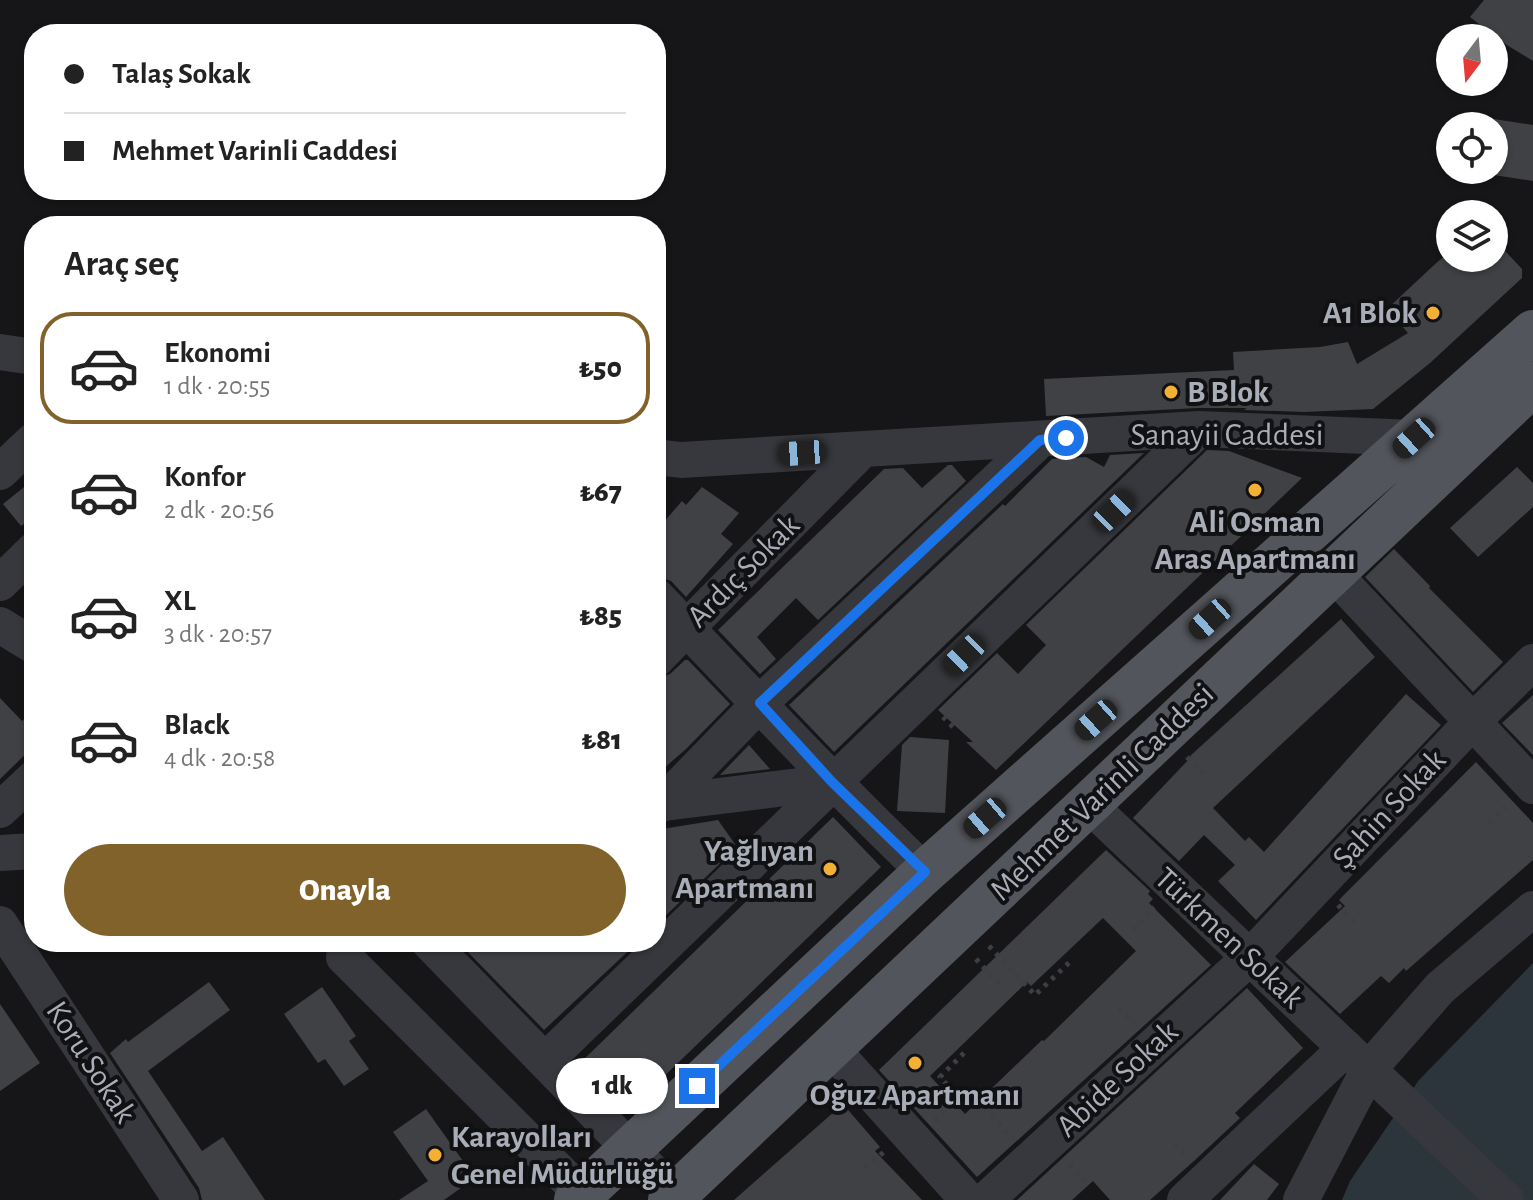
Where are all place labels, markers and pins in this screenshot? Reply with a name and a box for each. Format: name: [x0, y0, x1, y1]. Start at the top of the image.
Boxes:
place label: A1 Blok: [1323, 297, 1417, 329]
marker: A1 Blok: [1424, 304, 1442, 322]
place label: B Blok: [1187, 376, 1269, 408]
marker: B Blok: [1162, 383, 1180, 401]
marker: Ali Osman Aras Apartmanı: [1246, 481, 1264, 499]
place label: Ali Osman Aras Apartmanı: [1154, 506, 1356, 575]
place label: Yağlıyan Apartmanı: [675, 835, 814, 904]
marker: Yağlıyan Apartmanı: [821, 860, 839, 878]
marker: Oğuz Apartmanı: [906, 1054, 924, 1072]
place label: Oğuz Apartmanı: [810, 1079, 1020, 1111]
place label: Karayolları Genel Müdürlüğü: [451, 1121, 674, 1190]
marker: Karayolları Genel Müdürlüğü: [426, 1146, 444, 1164]

